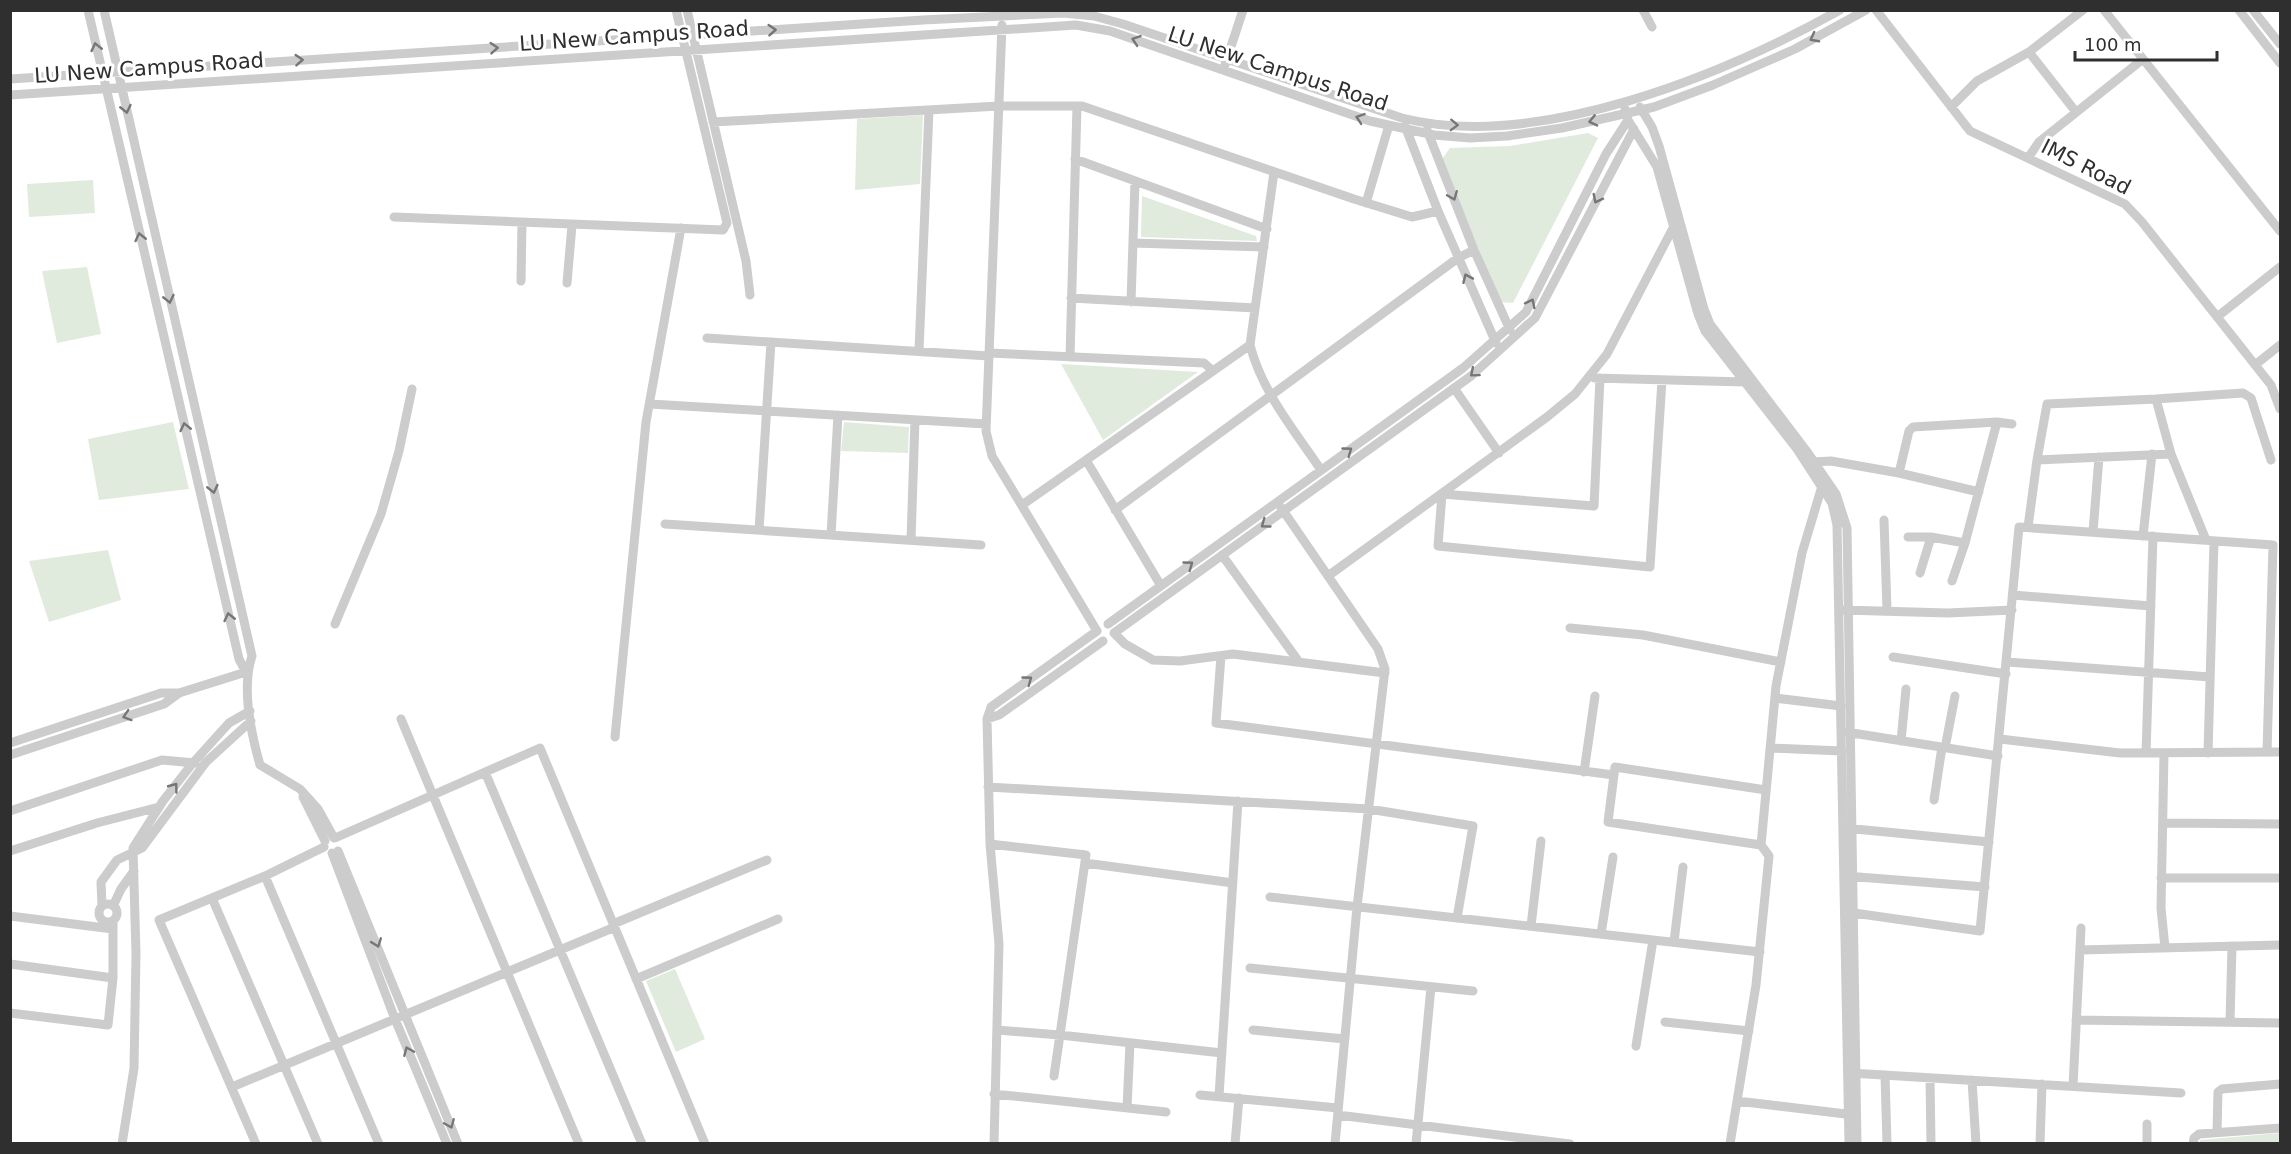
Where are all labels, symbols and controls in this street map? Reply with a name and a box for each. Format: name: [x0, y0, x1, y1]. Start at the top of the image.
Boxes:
street label: LU New Campus Road: [518, 16, 750, 56]
street label: LU New Campus Road: [1165, 22, 1391, 116]
one-way arrow: [768, 24, 777, 37]
scale bar: [2075, 24, 2218, 62]
one-way arrow: [1810, 31, 1820, 42]
text: 100 m: [2084, 34, 2142, 55]
one-way arrow: [1131, 35, 1142, 47]
one-way arrow: [490, 41, 499, 54]
one-way arrow: [91, 42, 104, 52]
street label: LU New Campus Road: [33, 48, 265, 88]
one-way arrow: [295, 54, 304, 67]
one-way arrow: [119, 103, 132, 113]
one-way arrow: [1355, 112, 1366, 125]
one-way arrow: [1588, 114, 1598, 127]
one-way arrow: [1449, 118, 1458, 131]
street label: IMS Road: [2037, 134, 2135, 200]
one-way arrow: [1446, 190, 1458, 201]
one-way arrow: [1593, 193, 1604, 203]
one-way arrow: [135, 232, 148, 242]
one-way arrow: [1463, 273, 1475, 284]
one-way arrow: [161, 294, 174, 304]
one-way arrow: [1524, 298, 1535, 309]
one-way arrow: [1470, 366, 1481, 377]
one-way arrow: [179, 422, 192, 432]
one-way arrow: [1341, 447, 1352, 458]
one-way arrow: [205, 484, 218, 494]
one-way arrow: [1261, 517, 1272, 528]
one-way arrow: [1183, 561, 1194, 572]
one-way arrow: [223, 612, 236, 622]
one-way arrow: [1021, 677, 1032, 688]
one-way arrow: [122, 709, 133, 722]
one-way arrow: [167, 782, 178, 793]
one-way arrow: [369, 937, 382, 948]
one-way arrow: [403, 1046, 415, 1057]
one-way arrow: [443, 1118, 455, 1129]

